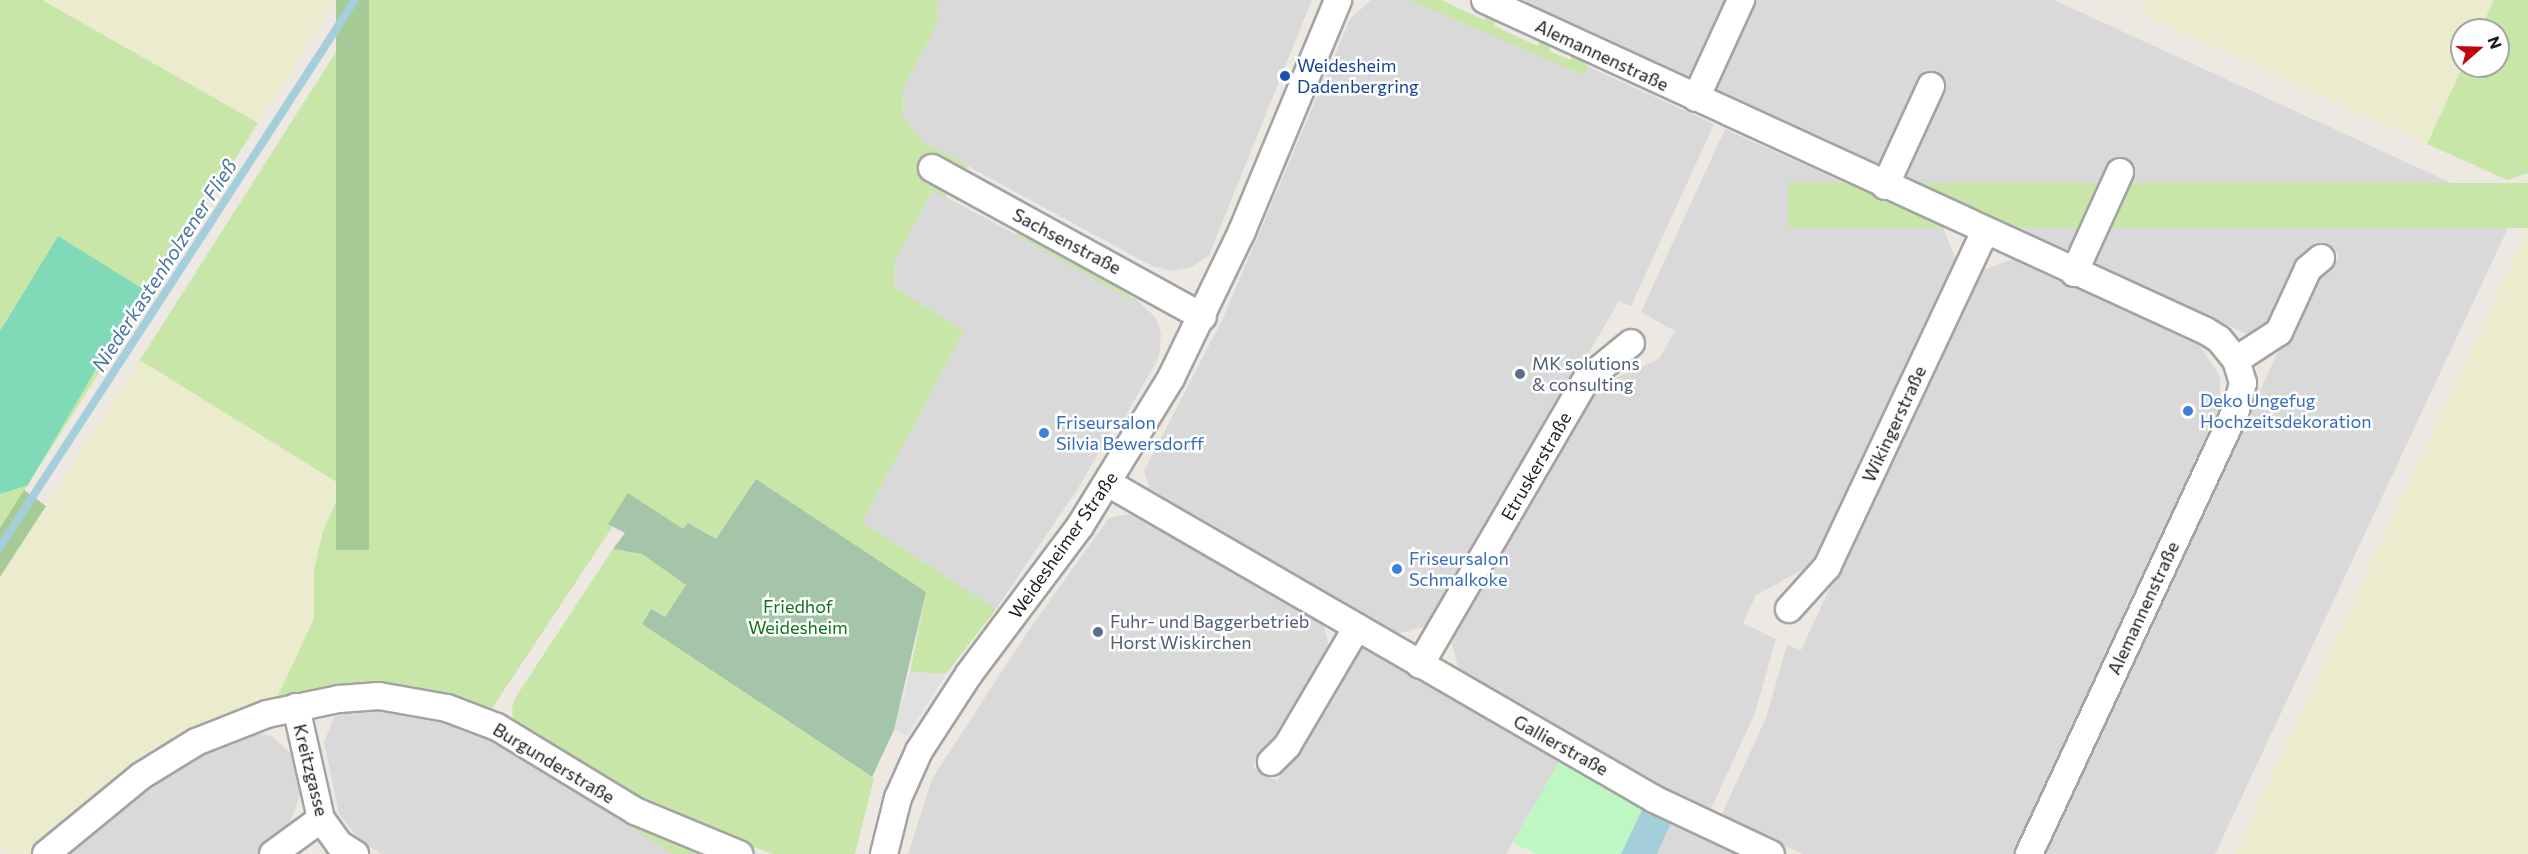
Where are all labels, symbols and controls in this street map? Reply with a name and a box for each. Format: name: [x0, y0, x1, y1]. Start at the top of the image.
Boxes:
street label: Alemannenstraße: [1532, 15, 1672, 95]
north arrow: [2450, 18, 2510, 78]
text: N: [2485, 33, 2506, 51]
place label: Weidesheim Dadenbergring: [1297, 55, 1419, 98]
marker: Weidesheim Dadenbergring: [1278, 69, 1292, 83]
water label: Niederkastenholzener Fließ: [86, 154, 242, 376]
street label: Sachsenstraße: [1009, 203, 1125, 279]
place label: MK solutions & consulting: [1532, 353, 1640, 395]
street label: Wikingerstraße: [1858, 362, 1930, 486]
marker: MK solutions & consulting: [1513, 367, 1527, 381]
place label: Deko Ungefug Hochzeitsdekoration: [2200, 390, 2372, 432]
marker: Deko Ungefug Hochzeitsdekoration: [2181, 404, 2195, 418]
street label: Etruskerstraße: [1496, 408, 1576, 524]
place label: Friseursalon Silvia Bewersdorff: [1056, 412, 1204, 454]
marker: Friseursalon Silvia Bewersdorff: [1037, 426, 1051, 440]
street label: Weidesheimer Straße: [1004, 467, 1122, 623]
street label: Alemannenstraße: [2103, 538, 2183, 678]
place label: Friseursalon Schmalkoke: [1409, 548, 1509, 590]
marker: Friseursalon Schmalkoke: [1390, 562, 1404, 576]
park label: Friedhof Weidesheim: [748, 596, 848, 638]
place label: Fuhr- und Baggerbetrieb Horst Wiskirchen: [1110, 611, 1309, 654]
marker: Fuhr- und Baggerbetrieb Horst Wiskirchen: [1091, 625, 1105, 639]
street label: Gallierstraße: [1510, 710, 1612, 780]
street label: Burgunderstraße: [489, 718, 619, 808]
street label: Kreitzgasse: [289, 722, 333, 818]

